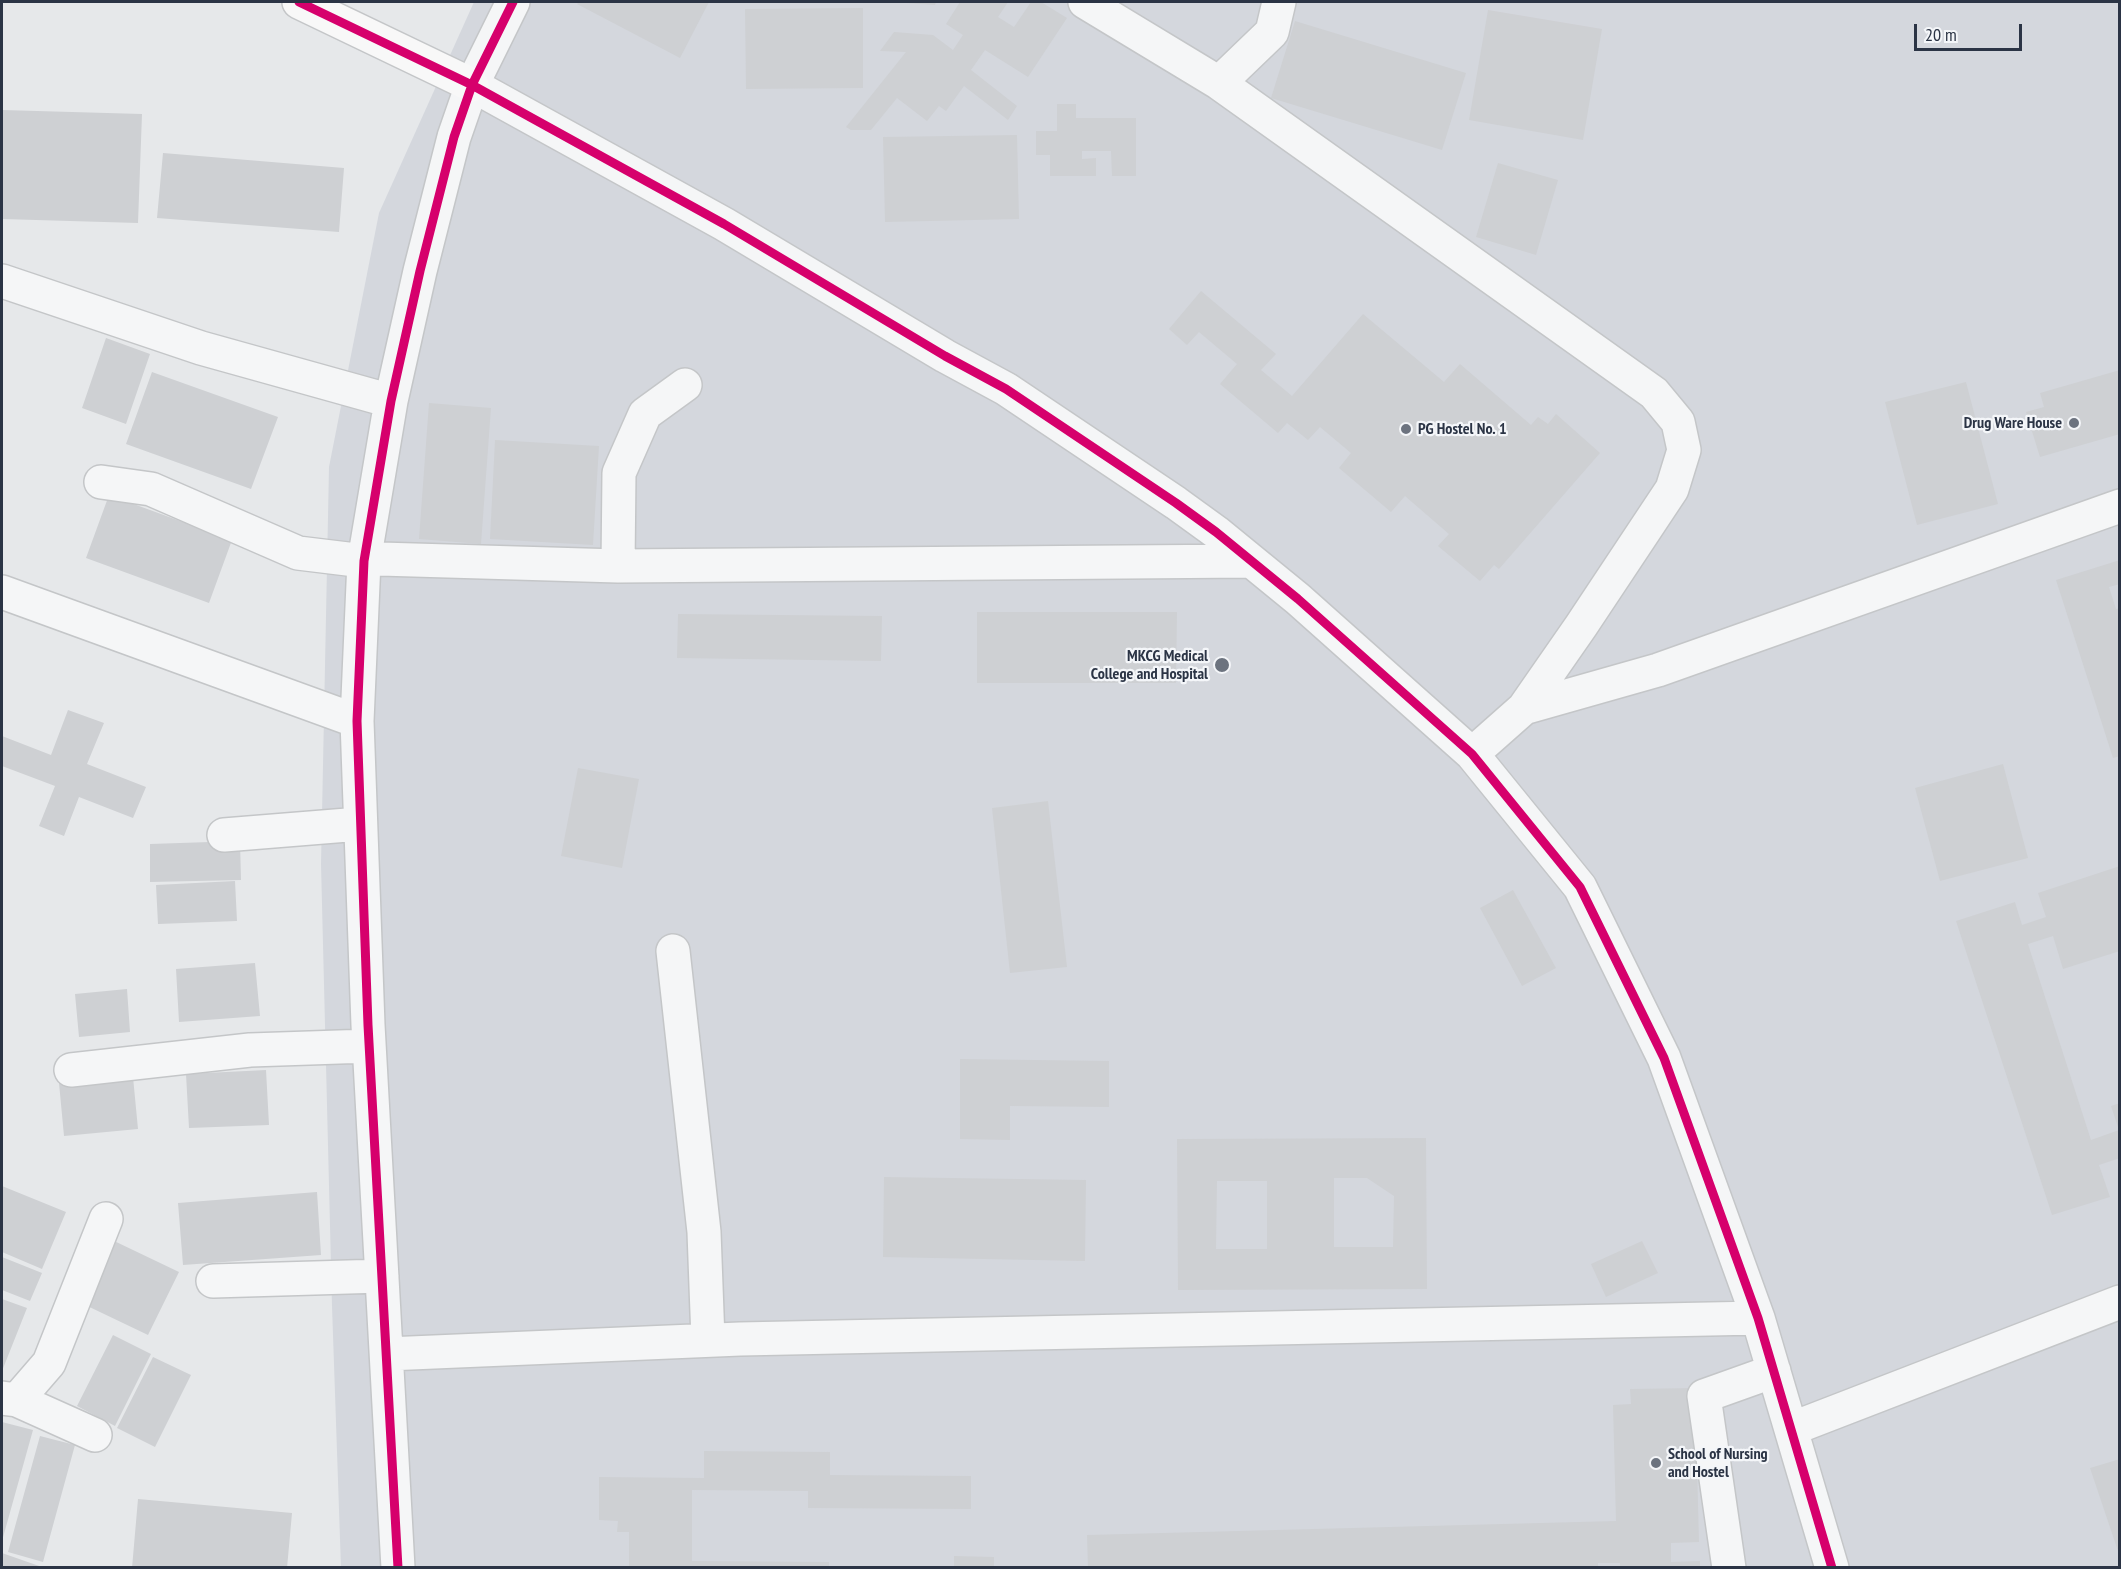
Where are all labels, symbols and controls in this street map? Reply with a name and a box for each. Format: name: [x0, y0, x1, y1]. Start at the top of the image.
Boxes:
scale bar: [1917, 12, 2025, 50]
text: 20 m: [1925, 23, 1957, 46]
place label: Drug Ware House: [1964, 413, 2062, 433]
marker: Drug Ware House: [2067, 416, 2081, 430]
place label: PG Hostel No. 1: [1418, 419, 1507, 439]
marker: PG Hostel No. 1: [1399, 422, 1413, 436]
place label: MKCG Medical College and Hospital: [1091, 646, 1208, 684]
marker: MKCG Medical College and Hospital: [1213, 656, 1231, 674]
place label: School of Nursing and Hostel: [1668, 1444, 1768, 1482]
marker: School of Nursing and Hostel: [1649, 1456, 1663, 1470]

